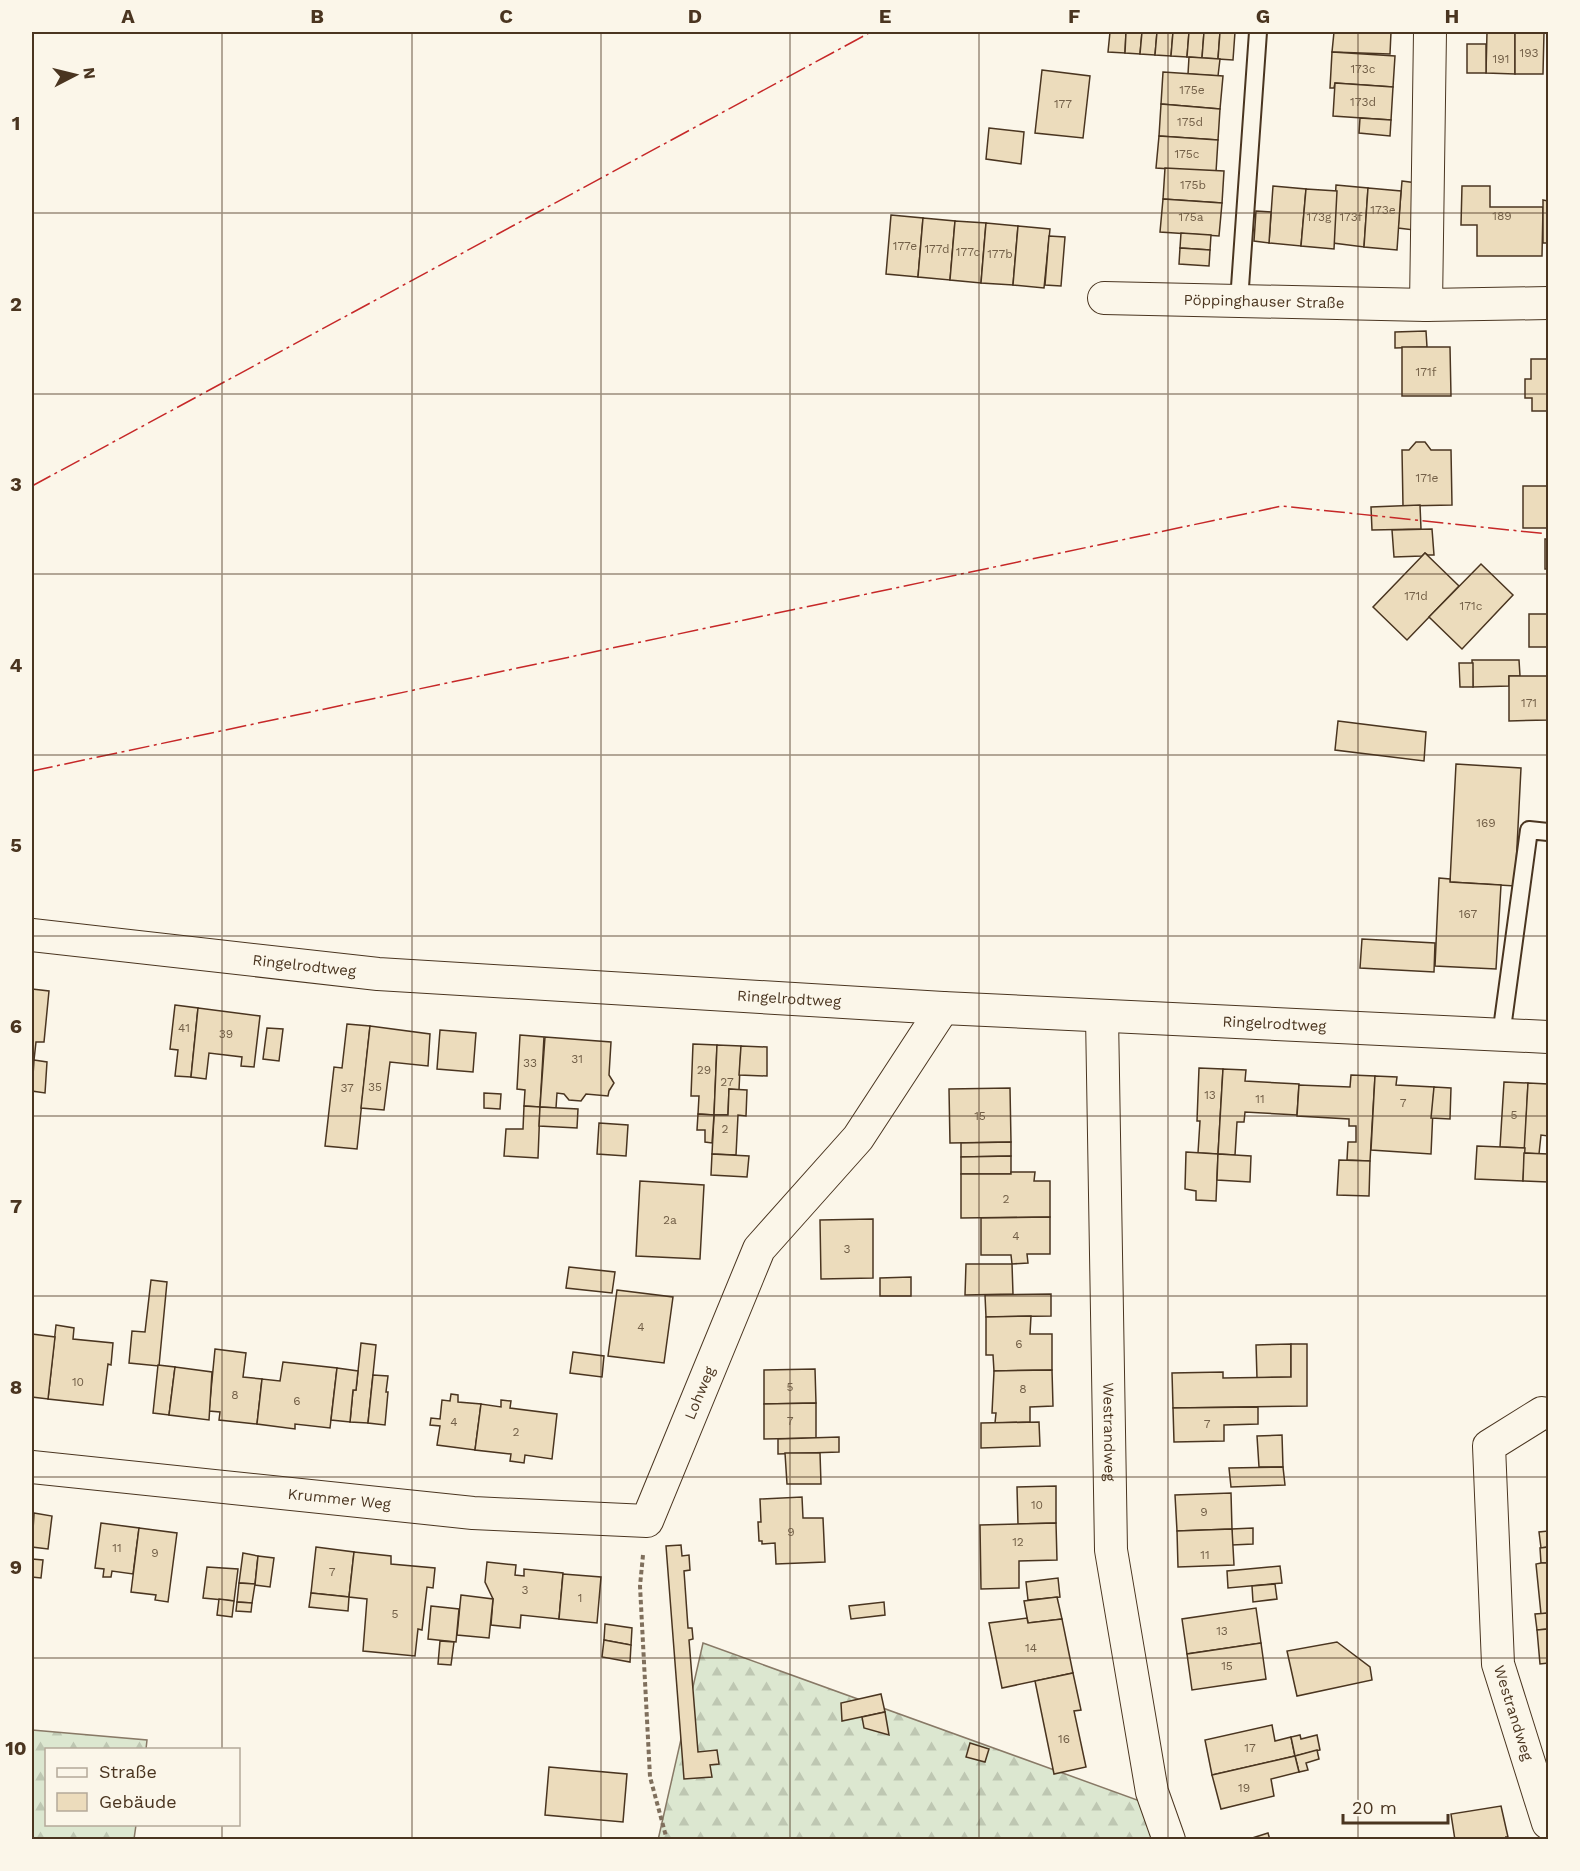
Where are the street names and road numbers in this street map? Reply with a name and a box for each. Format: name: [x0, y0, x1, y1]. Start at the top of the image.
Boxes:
street label: Pöppinghauser Straße: [1183, 291, 1345, 312]
street label: Ringelrodtweg: [252, 951, 357, 980]
street label: Ringelrodtweg: [737, 987, 842, 1011]
street label: Ringelrodtweg: [1222, 1012, 1327, 1035]
street label: Lohweg: [681, 1364, 719, 1422]
street label: Westrandweg: [1099, 1382, 1119, 1482]
street label: Krummer Weg: [287, 1485, 392, 1513]
street label: Westrandweg: [1490, 1663, 1537, 1763]

